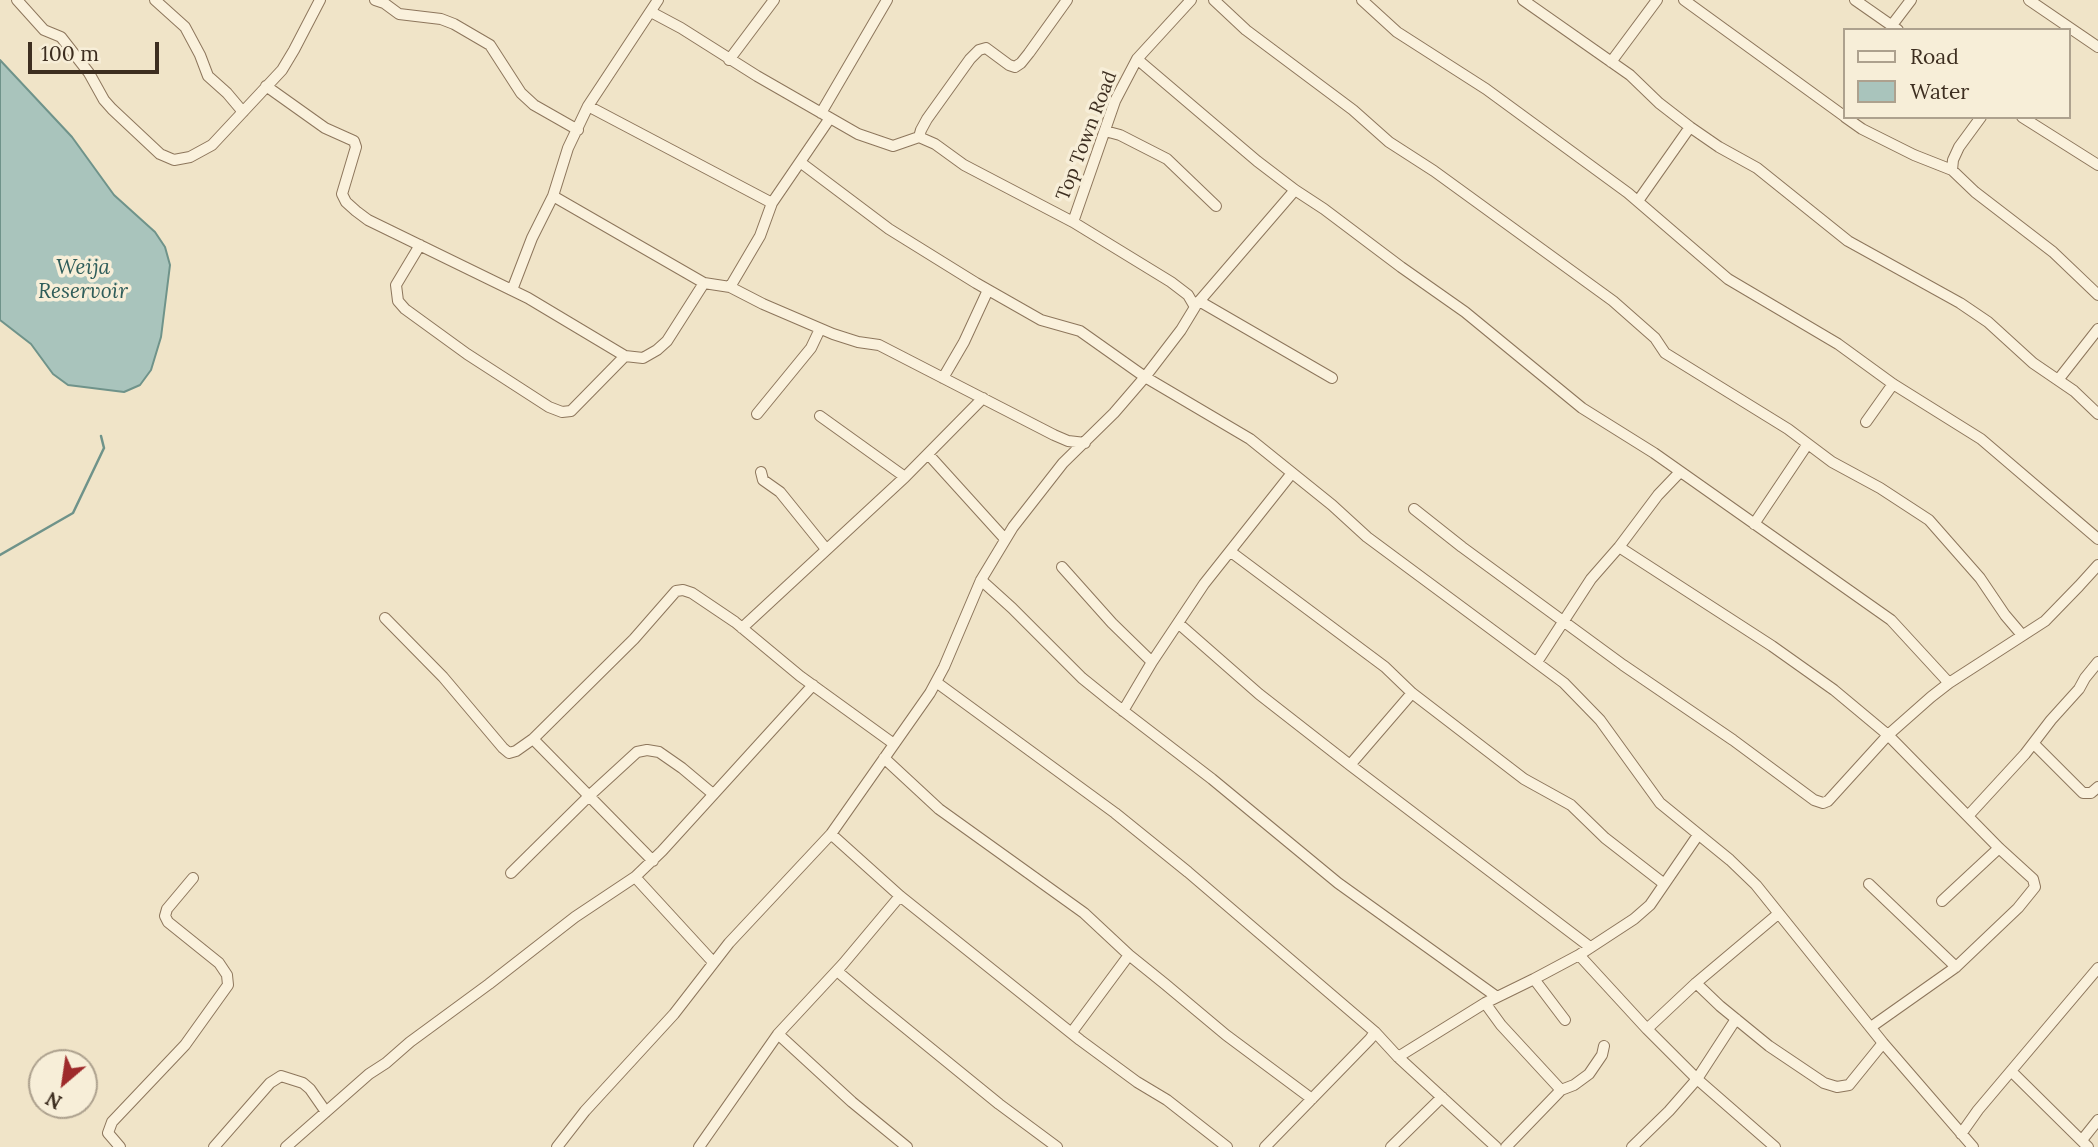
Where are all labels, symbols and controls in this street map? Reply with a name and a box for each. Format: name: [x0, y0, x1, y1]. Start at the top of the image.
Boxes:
scale bar: [32, 28, 163, 72]
legend: [1842, 28, 2070, 119]
text: 100 m: [41, 40, 99, 67]
text: Road: [1910, 43, 1959, 70]
street label: Top Town Road: [1052, 68, 1122, 204]
text: Water: [1910, 78, 1969, 105]
water label: Weija Reservoir: [38, 255, 128, 305]
north arrow: [28, 1049, 98, 1119]
text: N: [42, 1087, 66, 1115]

